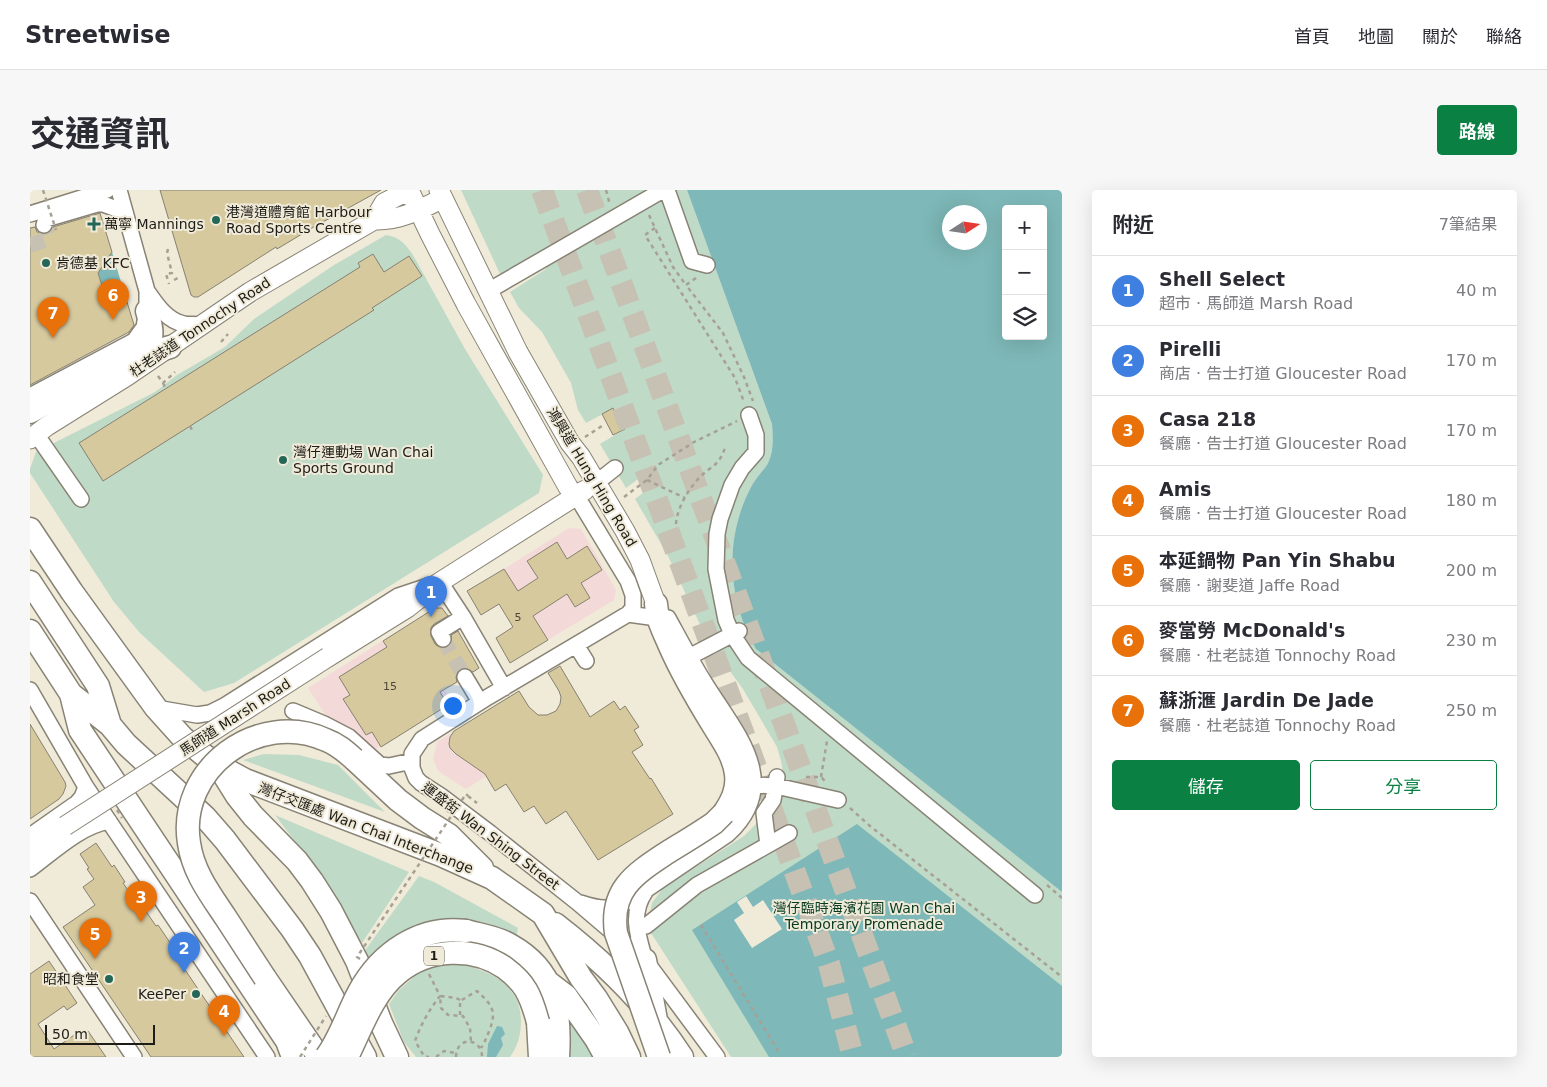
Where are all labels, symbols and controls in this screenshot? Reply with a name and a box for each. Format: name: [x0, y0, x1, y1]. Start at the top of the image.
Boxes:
text: Streetwise: [25, 21, 171, 49]
text: 首頁: [1294, 26, 1330, 47]
text: 地圖: [1358, 26, 1394, 47]
text: 關於: [1422, 26, 1458, 47]
text: 聯絡: [1486, 26, 1522, 47]
button: 路線: [1437, 105, 1517, 155]
text: 交通資訊: [30, 114, 170, 154]
place label: 港灣道體育館 Harbour Road Sports Centre: [226, 204, 372, 236]
north arrow: [942, 205, 987, 250]
map controls: [1002, 205, 1047, 340]
button: +: [1002, 205, 1047, 250]
text: 附近: [1112, 213, 1154, 237]
marker: 港灣道體育館 Harbour Road Sports Centre: [210, 214, 222, 226]
text: 7筆結果: [1439, 215, 1497, 234]
place label: 萬寧 Mannings: [104, 216, 204, 232]
marker: 萬寧 Mannings: [88, 218, 100, 230]
button: −: [1002, 250, 1047, 295]
place label: 肯德基 KFC: [56, 255, 130, 271]
marker: 肯德基 KFC: [40, 257, 52, 269]
text: Shell Select: [1159, 268, 1285, 290]
street label: 杜老誌道 Tonnochy Road: [127, 274, 273, 380]
pin: 6: [97, 279, 129, 320]
text: 1: [1122, 281, 1134, 300]
text: 40 m: [1456, 281, 1497, 300]
text: 超市 · 馬師道 Marsh Road: [1159, 294, 1353, 313]
button: layers: [1002, 295, 1047, 340]
pin: 7: [37, 297, 69, 338]
text: Pirelli: [1159, 338, 1221, 360]
text: 2: [1122, 351, 1134, 370]
text: 170 m: [1446, 351, 1497, 370]
text: 商店 · 告士打道 Gloucester Road: [1159, 364, 1407, 383]
street label: 鴻興道 Hung Hing Road: [544, 404, 640, 550]
text: Casa 218: [1159, 408, 1256, 430]
text: 3: [1122, 421, 1134, 440]
text: 170 m: [1446, 421, 1497, 440]
text: 餐廳 · 告士打道 Gloucester Road: [1159, 434, 1407, 453]
place label: 灣仔運動場 Wan Chai Sports Ground: [293, 444, 433, 476]
marker: 灣仔運動場 Wan Chai Sports Ground: [277, 454, 289, 466]
text: Amis: [1159, 478, 1211, 500]
text: 4: [1122, 491, 1134, 510]
text: 180 m: [1446, 491, 1497, 510]
text: 餐廳 · 告士打道 Gloucester Road: [1159, 504, 1407, 523]
text: 本延鍋物 Pan Yin Shabu: [1159, 549, 1396, 571]
text: 5: [1122, 561, 1134, 580]
text: 200 m: [1446, 561, 1497, 580]
pin: 1: [415, 576, 447, 617]
text: 餐廳 · 謝斐道 Jaffe Road: [1159, 576, 1340, 595]
house number: 5: [515, 611, 522, 624]
text: 麥當勞 McDonald's: [1159, 619, 1345, 641]
text: 6: [1122, 631, 1134, 650]
text: 230 m: [1446, 631, 1497, 650]
text: 餐廳 · 杜老誌道 Tonnochy Road: [1159, 646, 1396, 665]
street label: 馬師道 Marsh Road: [177, 675, 293, 759]
house number: 15: [383, 680, 397, 693]
text: 蘇浙滙 Jardin De Jade: [1159, 689, 1374, 711]
your location: [440, 693, 466, 719]
text: 7: [1122, 701, 1134, 720]
text: 250 m: [1446, 701, 1497, 720]
text: 餐廳 · 杜老誌道 Tonnochy Road: [1159, 716, 1396, 735]
button: 儲存: [1112, 760, 1300, 810]
button: 分享: [1310, 760, 1497, 810]
street label: 運盛街 Wan Shing Street: [419, 779, 563, 893]
street label: 灣仔交匯處 Wan Chai Interchange: [256, 780, 476, 876]
pin: 3: [125, 881, 157, 922]
park label: 灣仔臨時海濱花園 Wan Chai Temporary Promenade: [773, 900, 955, 932]
pin: 5: [79, 918, 111, 959]
pin: 2: [168, 932, 200, 973]
road number: 1: [424, 946, 444, 966]
place label: 昭和食堂: [43, 971, 99, 987]
marker: 昭和食堂: [103, 973, 115, 985]
place label: KeePer: [138, 986, 186, 1002]
marker: KeePer: [190, 988, 202, 1000]
pin: 4: [208, 995, 240, 1036]
scale bar: [45, 1022, 155, 1045]
text: 50 m: [52, 1026, 88, 1042]

